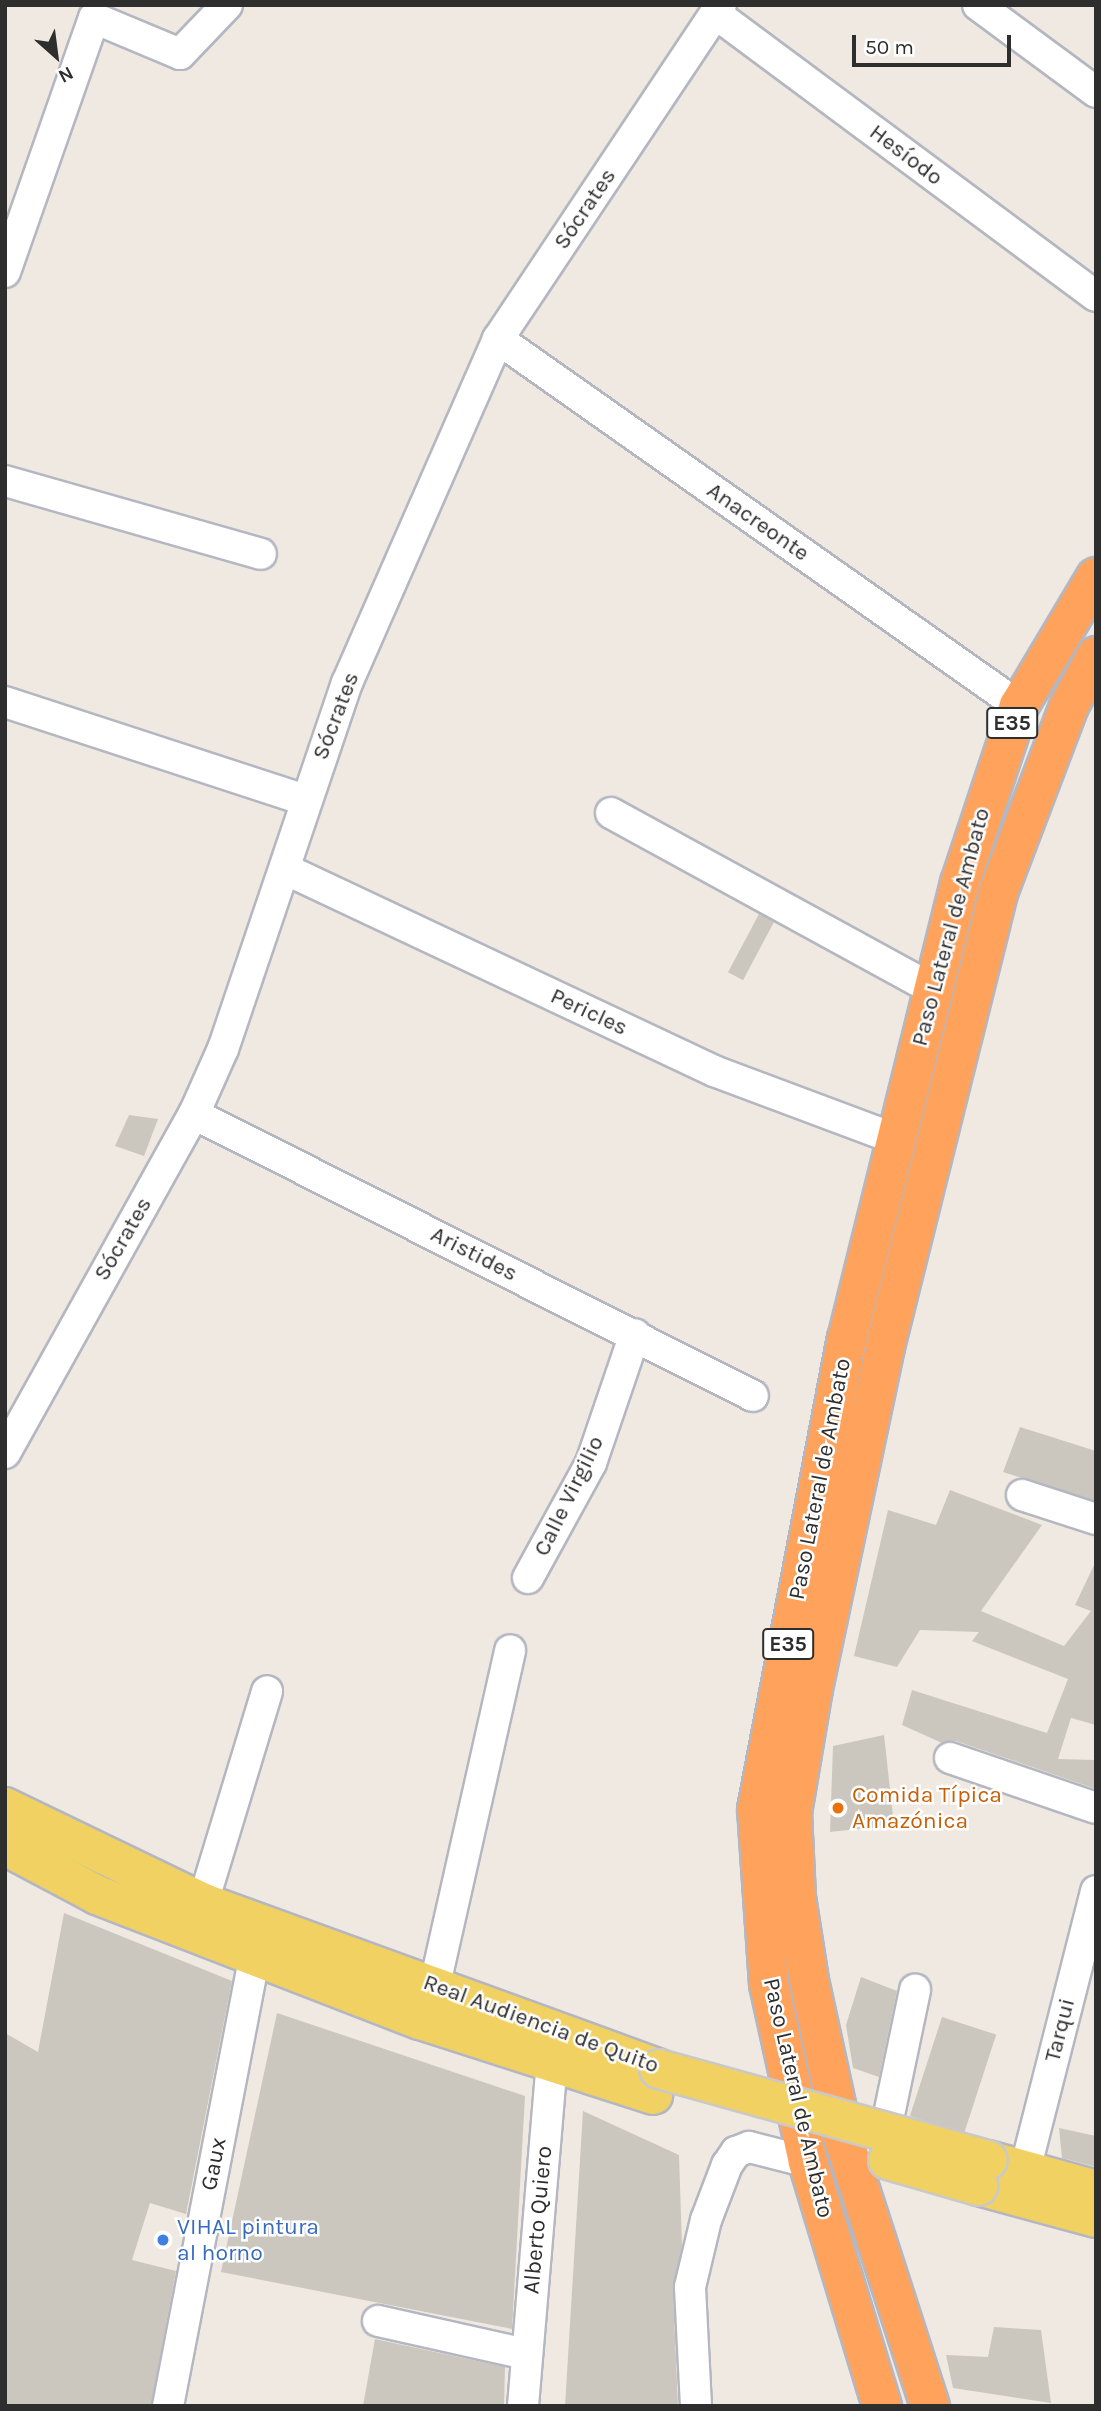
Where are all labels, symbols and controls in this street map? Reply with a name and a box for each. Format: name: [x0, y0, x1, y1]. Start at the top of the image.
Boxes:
north arrow: [21, 21, 91, 91]
scale bar: [856, 21, 1015, 65]
text: 50 m: [865, 35, 914, 59]
text: N: [55, 62, 77, 87]
street label: Hesíodo: [864, 118, 948, 192]
street label: Sócrates: [548, 163, 622, 255]
street label: Anacreonte: [701, 477, 815, 567]
street label: Sócrates: [307, 668, 365, 764]
road number: E35: [986, 706, 1038, 740]
street label: Paso Lateral de Ambato: [906, 805, 996, 1049]
street label: Pericles: [546, 982, 632, 1042]
street label: Sócrates: [88, 1192, 158, 1286]
street label: Aristides: [426, 1220, 522, 1288]
street label: Paso Lateral de Ambato: [783, 1356, 857, 1602]
street label: Calle Virgilio: [528, 1431, 610, 1561]
road number: E35: [762, 1626, 814, 1662]
place label: Comida Típica Amazónica: [852, 1781, 1002, 1835]
marker: Comida Típica Amazónica: [830, 1800, 846, 1816]
street label: Real Audiencia de Quito: [420, 1969, 662, 2079]
street label: Paso Lateral de Ambato: [757, 1975, 839, 2221]
street label: Tarqui: [1039, 1995, 1081, 2065]
street label: Gaux: [195, 2135, 233, 2193]
street label: Alberto Quiero: [518, 2145, 558, 2295]
place label: VIHAL pintura al horno: [177, 2213, 319, 2267]
marker: VIHAL pintura al horno: [155, 2232, 171, 2248]

